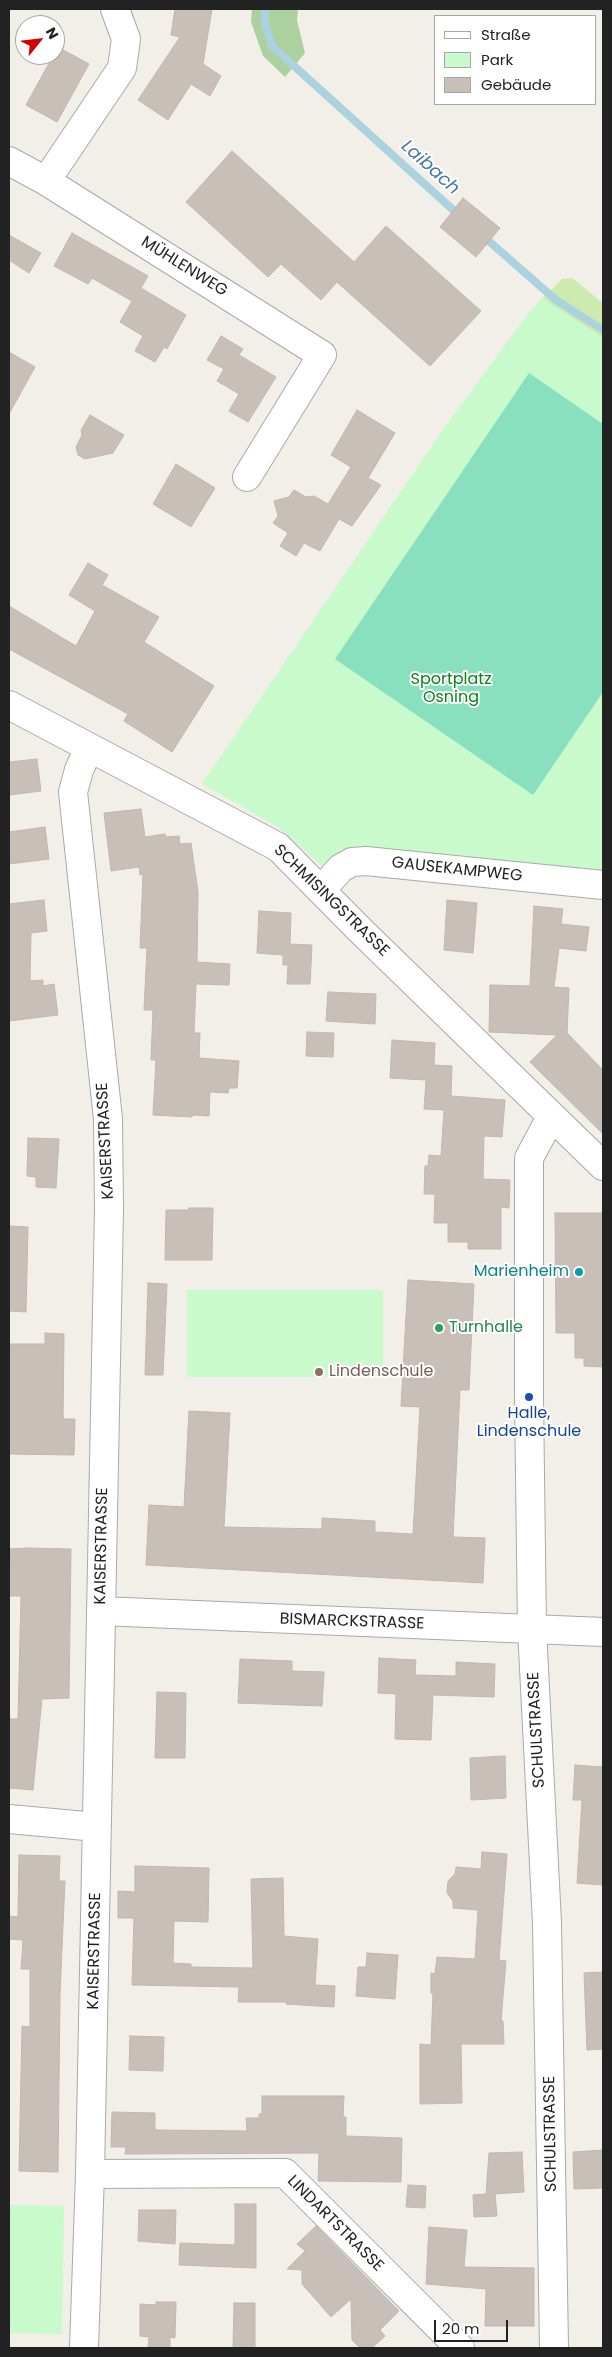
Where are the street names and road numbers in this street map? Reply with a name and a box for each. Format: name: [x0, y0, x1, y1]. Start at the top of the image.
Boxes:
street label: MÜHLENWEG: [137, 233, 231, 301]
street label: SCHMISINGSTRASSE: [269, 841, 393, 961]
street label: GAUSEKAMPWEG: [391, 854, 523, 886]
street label: KAISERSTRASSE: [93, 1082, 119, 1200]
street label: KAISERSTRASSE: [91, 1487, 113, 1605]
street label: BISMARCKSTRASSE: [279, 1610, 425, 1634]
street label: SCHULSTRASSE: [524, 1672, 550, 1788]
street label: KAISERSTRASSE: [84, 1892, 106, 2010]
street label: SCHULSTRASSE: [540, 2076, 562, 2192]
street label: LINDARTSTRASSE: [283, 2172, 387, 2276]

